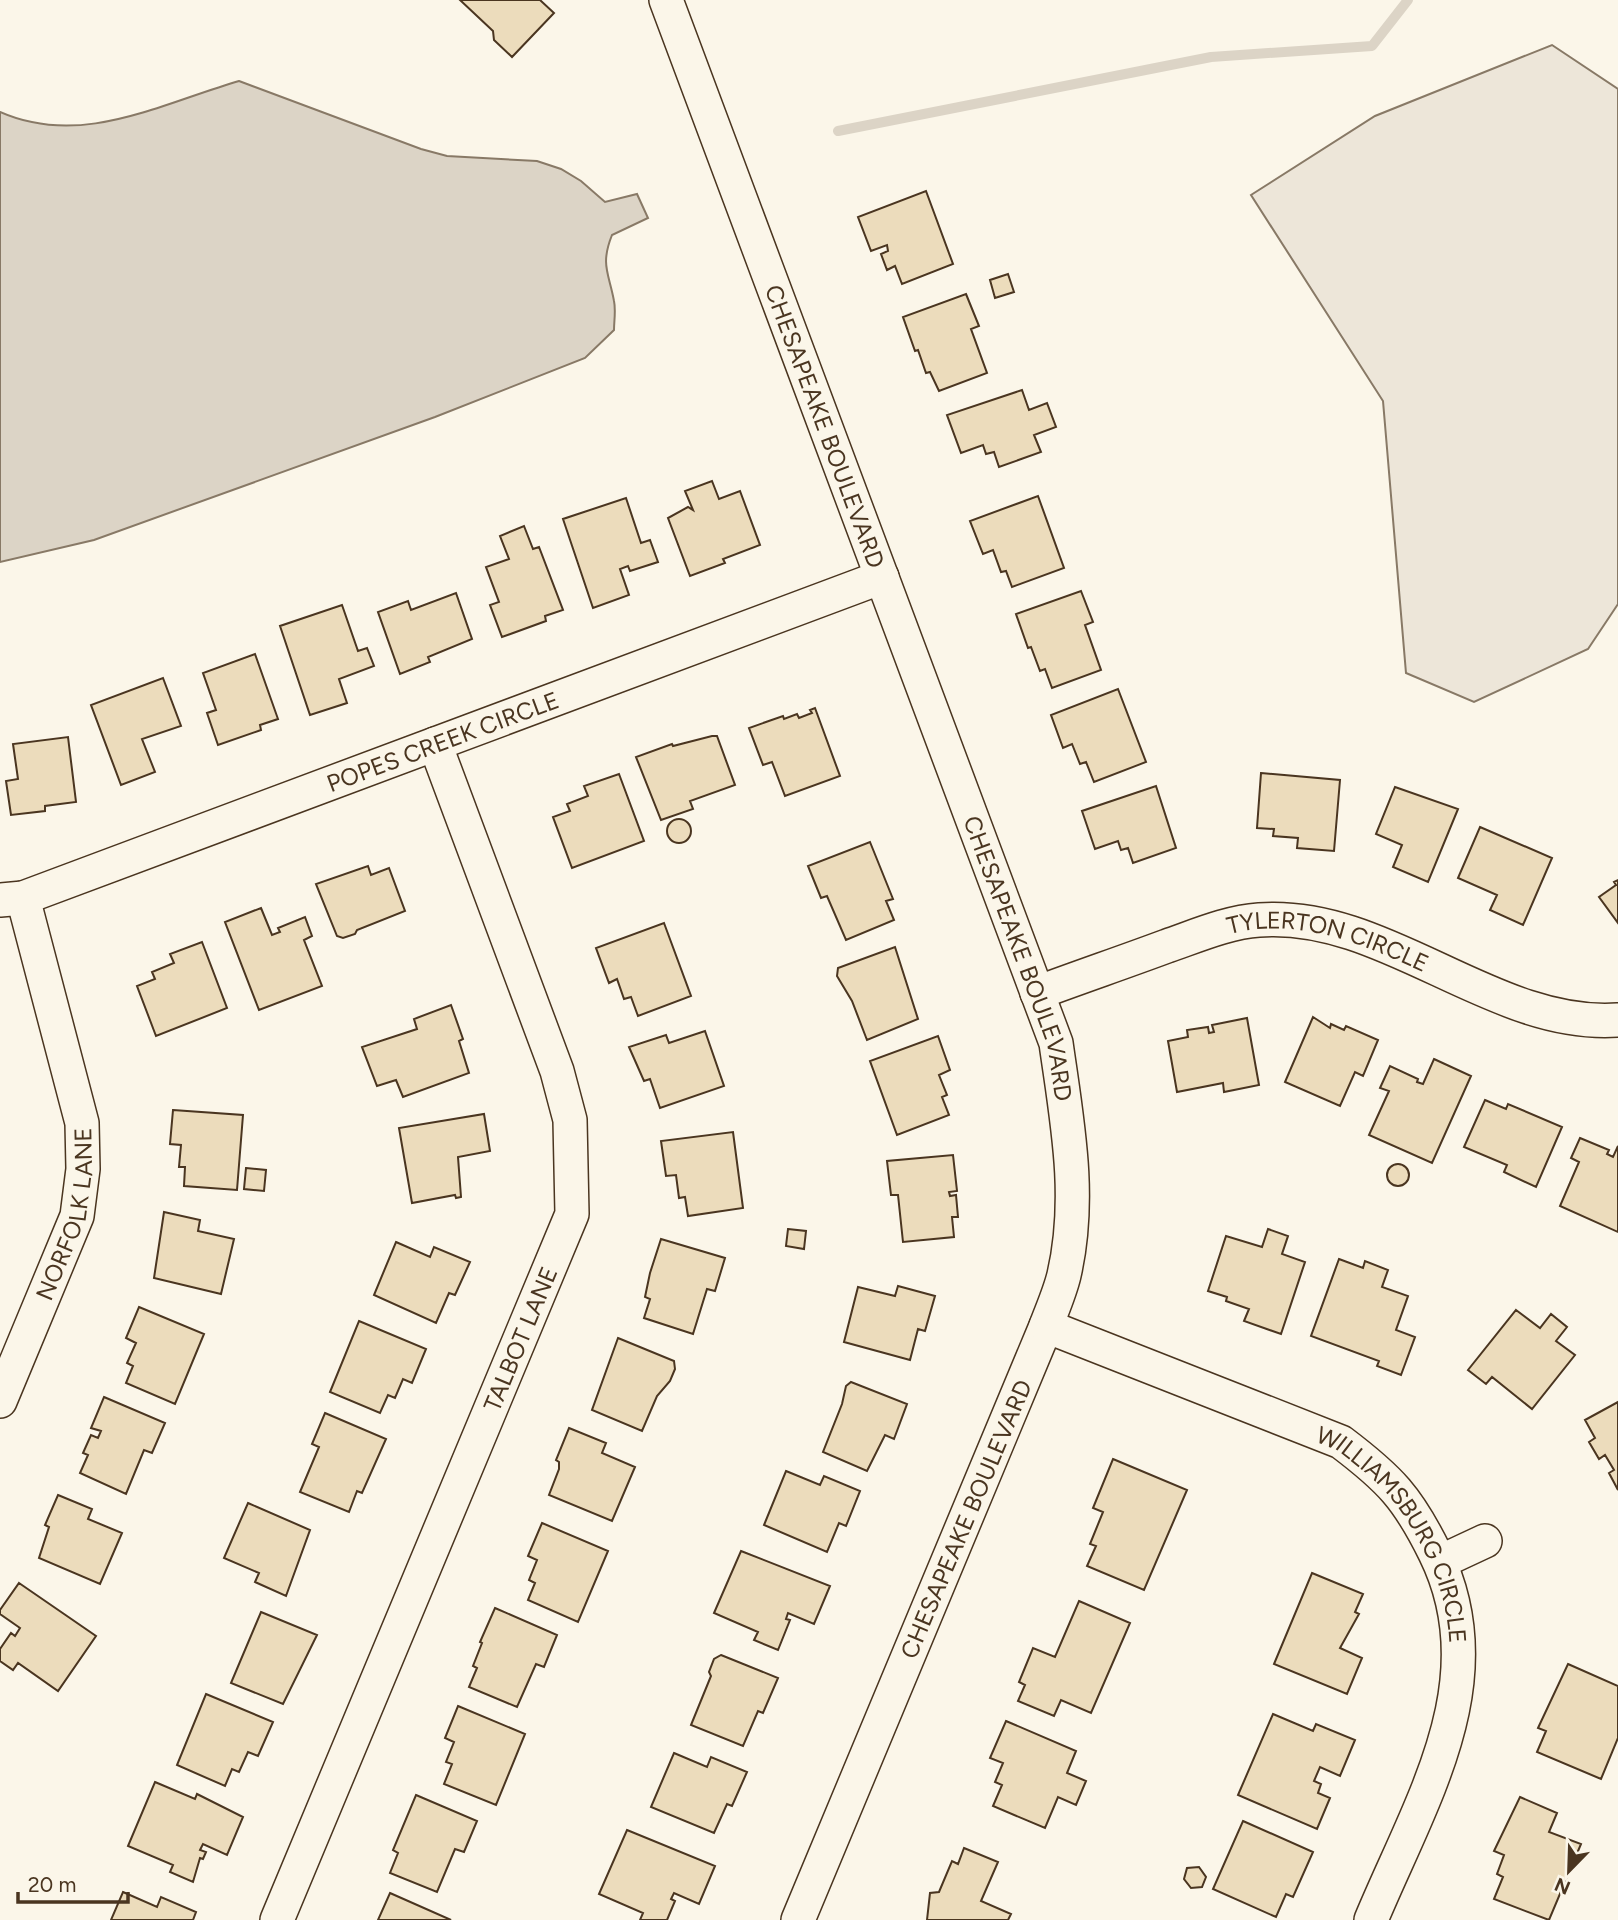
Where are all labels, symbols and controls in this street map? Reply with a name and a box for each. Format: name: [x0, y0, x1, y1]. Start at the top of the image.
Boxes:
street label: CHESAPEAKE BOULEVARD: [759, 281, 891, 572]
street label: POPES CREEK CIRCLE: [322, 685, 563, 798]
street label: CHESAPEAKE BOULEVARD: [958, 812, 1079, 1103]
street label: TYLERTON CIRCLE: [1224, 905, 1433, 977]
street label: NORFOLK LANE: [29, 1127, 98, 1304]
street label: TALBOT LANE: [477, 1262, 563, 1415]
street label: CHESAPEAKE BOULEVARD: [894, 1375, 1038, 1663]
street label: WILLIAMSBURG CIRCLE: [1312, 1419, 1473, 1644]
north arrow: [1534, 1836, 1604, 1906]
scale bar: [18, 1860, 128, 1904]
text: 20 m: [28, 1872, 76, 1897]
text: N: [1551, 1873, 1574, 1900]

